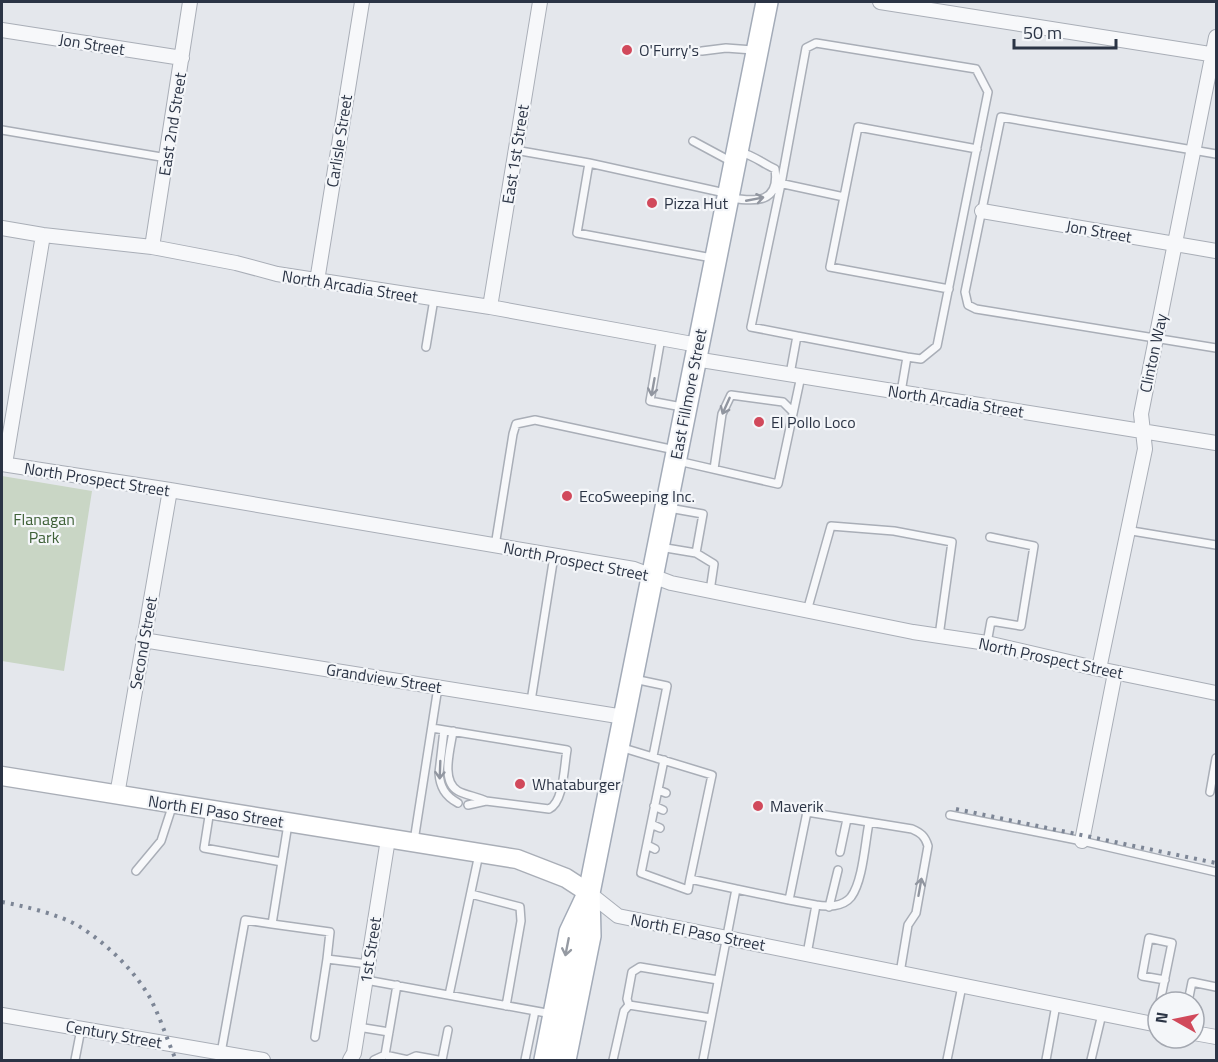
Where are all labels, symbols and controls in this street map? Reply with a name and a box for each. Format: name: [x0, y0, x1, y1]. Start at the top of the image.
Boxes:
scale bar: [1014, 12, 1116, 50]
text: 50 m: [1023, 19, 1062, 46]
street label: Jon Street: [57, 27, 127, 61]
place label: O'Furry's: [639, 38, 699, 62]
marker: O'Furry's: [620, 43, 634, 57]
street label: East 2nd Street: [152, 70, 192, 177]
street label: Carlisle Street: [320, 93, 358, 189]
street label: East 1st Street: [495, 102, 535, 205]
place label: Pizza Hut: [664, 191, 728, 215]
one-way arrow: [745, 193, 765, 204]
marker: Pizza Hut: [645, 196, 659, 210]
street label: Jon Street: [1064, 213, 1134, 249]
street label: North Arcadia Street: [280, 263, 420, 309]
street label: Clinton Way: [1133, 311, 1173, 395]
street label: East Fillmore Street: [664, 326, 713, 461]
one-way arrow: [647, 377, 658, 397]
street label: North Arcadia Street: [886, 378, 1026, 424]
one-way arrow: [720, 396, 731, 414]
place label: El Pollo Loco: [771, 410, 856, 434]
marker: El Pollo Loco: [752, 415, 766, 429]
street label: North Prospect Street: [22, 456, 172, 502]
place label: EcoSweeping Inc.: [579, 484, 695, 508]
marker: EcoSweeping Inc.: [560, 489, 574, 503]
park label: Flanagan Park: [13, 507, 75, 549]
street label: North Prospect Street: [502, 535, 651, 587]
street label: Second Street: [123, 594, 163, 691]
street label: North Prospect Street: [977, 631, 1126, 685]
street label: Grandview Street: [325, 657, 444, 699]
one-way arrow: [435, 759, 446, 779]
place label: Whataburger: [532, 772, 621, 796]
marker: Whataburger: [513, 777, 527, 791]
street label: North El Paso Street: [147, 788, 286, 834]
place label: Maverik: [770, 794, 824, 818]
marker: Maverik: [751, 799, 765, 813]
one-way arrow: [915, 877, 926, 897]
street label: North El Paso Street: [629, 907, 768, 957]
street label: 1st Street: [353, 915, 387, 985]
one-way arrow: [561, 936, 572, 956]
north arrow: [1146, 990, 1206, 1050]
text: N: [1148, 1010, 1174, 1025]
street label: Century Street: [64, 1014, 164, 1054]

